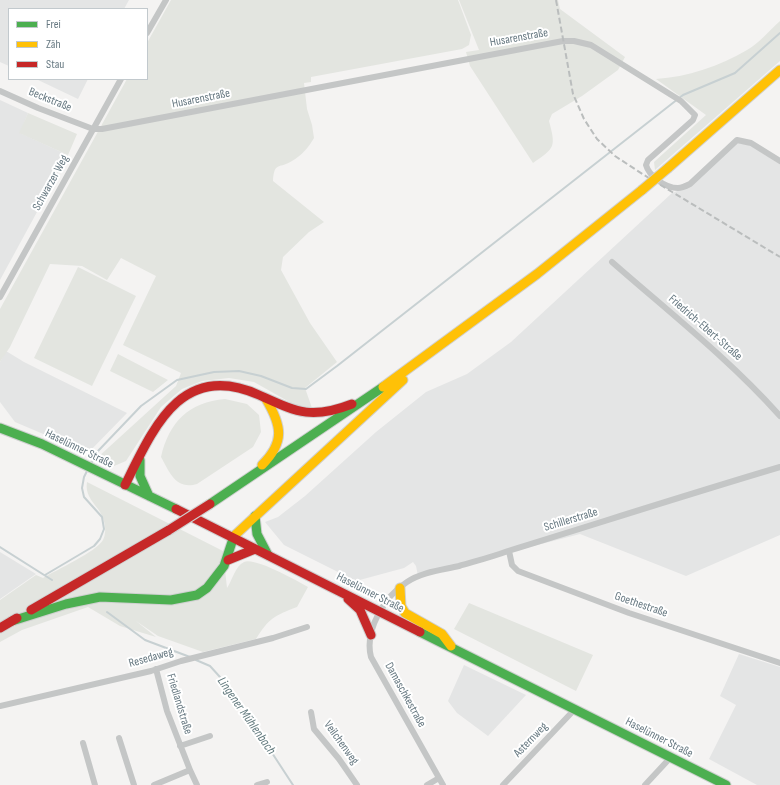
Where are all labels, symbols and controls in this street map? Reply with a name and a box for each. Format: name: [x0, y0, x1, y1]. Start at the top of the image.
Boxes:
legend: [8, 8, 148, 80]
text: Frei: [46, 17, 61, 32]
street label: Husarenstraße: [489, 26, 549, 50]
text: Zäh: [46, 37, 61, 52]
text: Stau: [46, 57, 64, 72]
street label: Beckstraße: [26, 85, 74, 115]
street label: Husarenstraße: [171, 86, 231, 112]
street label: Schwarzer Weg: [30, 153, 72, 213]
street label: Friedrich-Ebert-Straße: [665, 292, 745, 364]
street label: Haselünner Straße: [43, 426, 115, 472]
street label: Schillerstraße: [542, 505, 600, 535]
street label: Haselünner Straße: [334, 570, 406, 616]
street label: Goethestraße: [613, 589, 669, 621]
street label: Resedaweg: [127, 645, 175, 671]
street label: Damaschkestraße: [381, 660, 429, 730]
street label: Friedlandstraße: [163, 672, 195, 736]
water label: Lingener Mühlenbach: [213, 674, 279, 758]
street label: Haselünner Straße: [623, 715, 695, 761]
street label: Veilchenweg: [320, 718, 362, 768]
street label: Asternweg: [511, 720, 551, 760]

